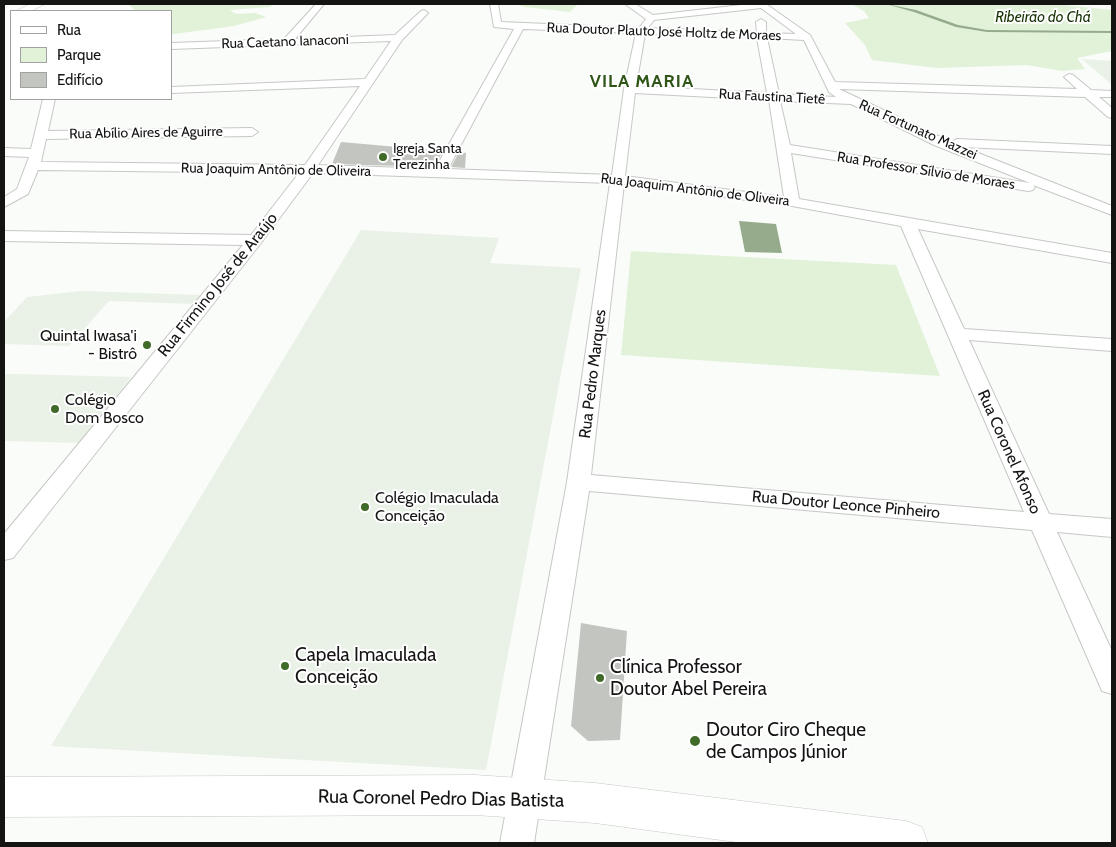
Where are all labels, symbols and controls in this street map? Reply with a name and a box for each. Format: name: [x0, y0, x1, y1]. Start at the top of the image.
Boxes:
water label: Ribeirão do Chá: [995, 9, 1091, 27]
legend: [10, 10, 172, 100]
street label: Rua Doutor Plauto José Holtz de Moraes: [546, 20, 782, 44]
text: Rua: [57, 21, 81, 39]
street label: Rua Caetano Ianaconi: [221, 31, 349, 53]
text: Parque: [57, 46, 101, 64]
text: Edifício: [57, 71, 103, 89]
district label: VILA MARIA: [589, 71, 695, 93]
street label: Rua Faustina Tietê: [718, 86, 826, 108]
street label: Rua Fortunato Mazzei: [856, 96, 980, 164]
street label: Rua Abílio Aires de Aguirre: [69, 123, 223, 143]
place label: Igreja Santa Terezinha: [393, 141, 462, 174]
street label: Rua Professor Sílvio de Moraes: [836, 149, 1016, 193]
marker: Igreja Santa Terezinha: [377, 151, 389, 163]
street label: Rua Joaquim Antônio de Oliveira: [181, 160, 371, 180]
street label: Rua Joaquim Antônio de Oliveira: [600, 170, 790, 210]
street label: Rua Firmino José de Araújo: [154, 209, 282, 361]
street label: Rua Pedro Marques: [576, 308, 610, 440]
place label: Quintal Iwasa'i - Bistrô: [40, 326, 137, 364]
marker: Quintal Iwasa'i - Bistrô: [141, 339, 153, 351]
street label: Rua Coronel Afonso: [973, 387, 1045, 517]
place label: Colégio Dom Bosco: [65, 390, 144, 428]
marker: Colégio Dom Bosco: [49, 403, 61, 415]
street label: Rua Doutor Leonce Pinheiro: [751, 487, 941, 523]
place label: Colégio Imaculada Conceição: [375, 488, 499, 526]
marker: Colégio Imaculada Conceição: [359, 501, 371, 513]
place label: Capela Imaculada Conceição: [295, 644, 436, 688]
place label: Clínica Professor Doutor Abel Pereira: [610, 656, 767, 700]
marker: Capela Imaculada Conceição: [279, 660, 291, 672]
marker: Clínica Professor Doutor Abel Pereira: [594, 672, 606, 684]
place label: Doutor Ciro Cheque de Campos Júnior: [706, 719, 866, 763]
marker: Doutor Ciro Cheque de Campos Júnior: [688, 734, 702, 748]
street label: Rua Coronel Pedro Dias Batista: [318, 785, 564, 813]

